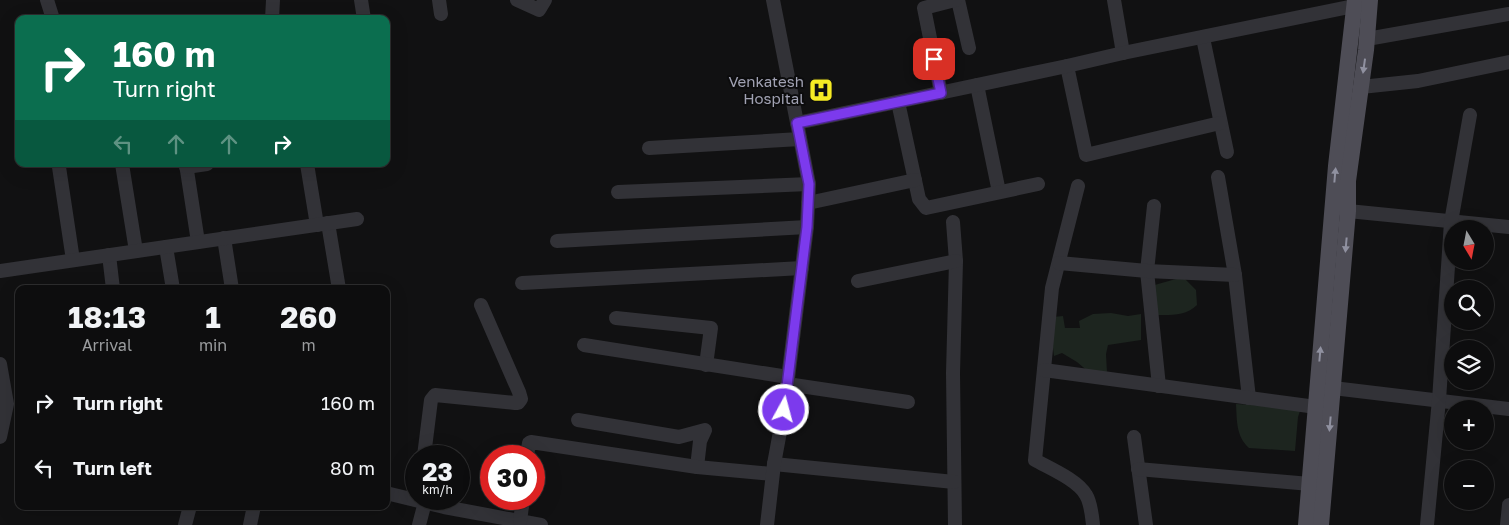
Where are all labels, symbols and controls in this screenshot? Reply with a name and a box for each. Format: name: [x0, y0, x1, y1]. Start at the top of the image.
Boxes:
text: 160 m: [113, 33, 215, 75]
icon: right: [30, 35, 95, 100]
pin: [913, 38, 955, 80]
icon: arrive: [920, 45, 948, 73]
one-way arrow: [1359, 58, 1367, 74]
place label: Venkatesh Hospital: [728, 72, 804, 107]
text: Turn right: [113, 75, 216, 102]
hospital icon: Venkatesh Hospital: [808, 77, 834, 103]
icon: left: [109, 130, 137, 158]
icon: ahead: [162, 130, 190, 158]
icon: ahead: [215, 130, 243, 158]
icon: right: [268, 130, 296, 158]
one-way arrow: [1331, 167, 1339, 183]
north arrow: [1444, 220, 1494, 270]
map controls: [1444, 220, 1494, 510]
one-way arrow: [1341, 237, 1349, 253]
button: search: [1444, 280, 1494, 330]
text: 18:13: [68, 299, 146, 335]
text: 1: [205, 299, 221, 335]
text: 260: [280, 299, 337, 335]
text: Arrival: [82, 335, 132, 355]
text: min: [199, 335, 227, 355]
text: m: [302, 335, 316, 355]
button: layers: [1444, 340, 1494, 390]
one-way arrow: [1316, 346, 1324, 362]
position arrow: [757, 383, 809, 435]
icon: right: [30, 389, 58, 417]
text: Turn right: [73, 391, 163, 414]
text: 160 m: [321, 391, 375, 414]
button: +: [1444, 400, 1494, 450]
one-way arrow: [1326, 416, 1334, 432]
speed limit sign: 30: [480, 445, 545, 510]
icon: left: [30, 454, 58, 482]
text: Turn left: [73, 456, 152, 479]
text: 80 m: [330, 456, 375, 479]
text: 23: [422, 456, 453, 487]
button: −: [1444, 460, 1494, 510]
text: km/h: [422, 482, 453, 497]

